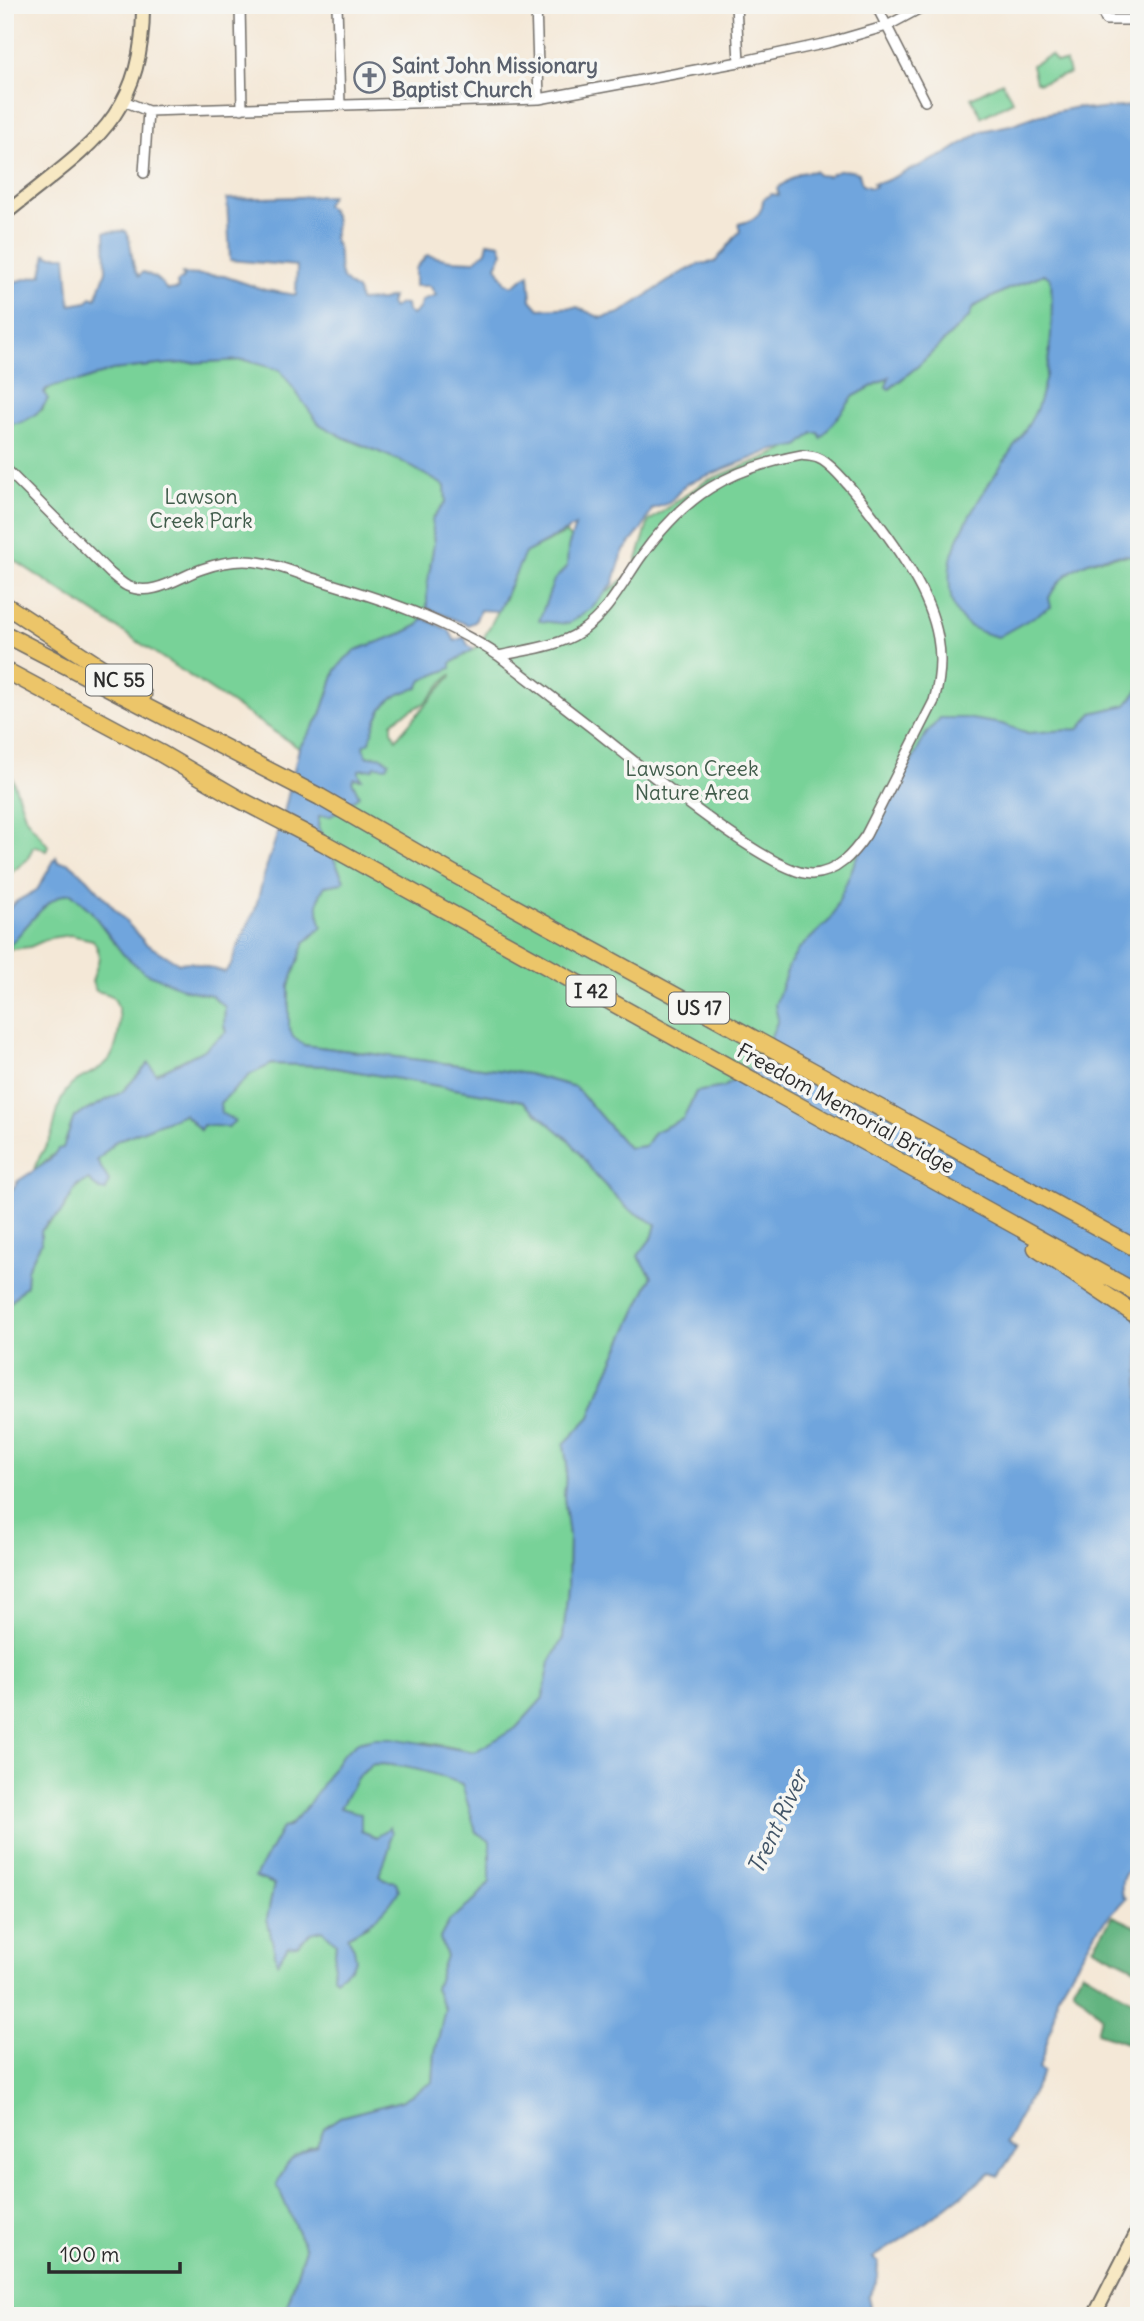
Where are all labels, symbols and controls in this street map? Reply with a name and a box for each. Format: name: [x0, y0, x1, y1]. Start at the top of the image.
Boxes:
place label: Saint John Missionary Baptist Church: [392, 52, 598, 103]
church icon: Saint John Missionary Baptist Church: [352, 60, 386, 94]
park label: Lawson Creek Park: [149, 483, 253, 534]
road number: NC 55: [86, 664, 152, 695]
park label: Lawson Creek Nature Area: [625, 755, 759, 806]
road number: I 42: [566, 976, 616, 1007]
road number: US 17: [669, 992, 729, 1024]
street label: Freedom Memorial Bridge: [732, 1037, 960, 1179]
water label: Trent River: [740, 1763, 815, 1878]
scale bar: [49, 2230, 180, 2274]
text: 100 m: [60, 2241, 119, 2268]

